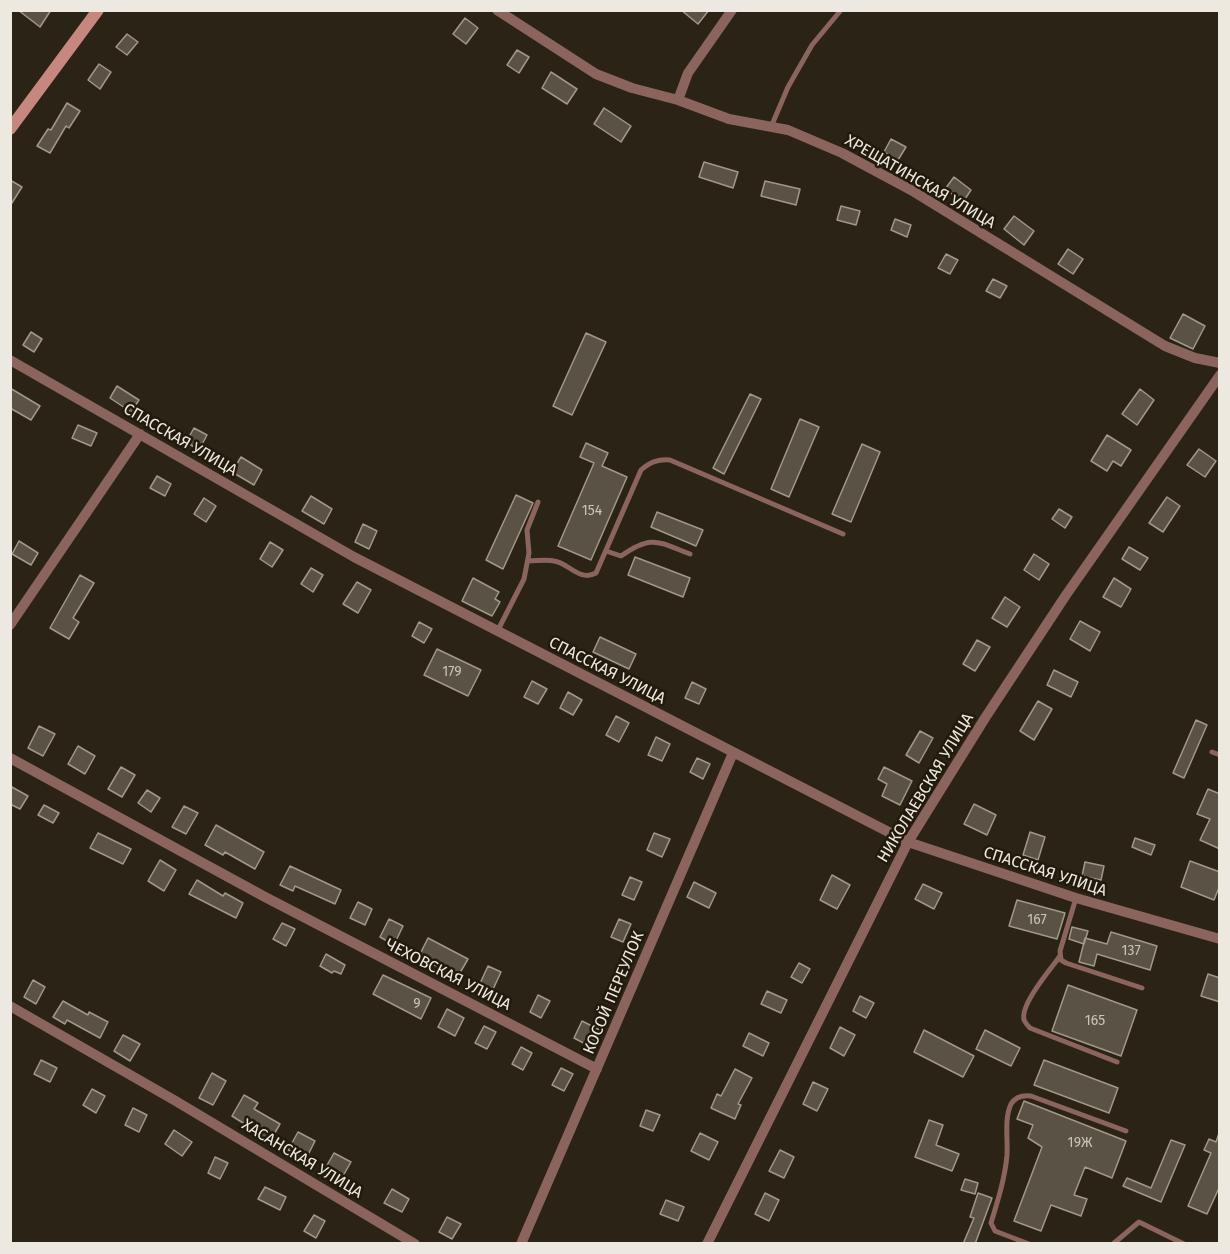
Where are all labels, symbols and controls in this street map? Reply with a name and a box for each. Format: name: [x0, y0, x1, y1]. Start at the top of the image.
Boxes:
street label: ХРЕЩАТИНСКАЯ УЛИЦА: [841, 131, 999, 233]
street label: СПАССКАЯ УЛИЦА: [120, 400, 240, 480]
house number: 154: [582, 503, 602, 519]
street label: СПАССКАЯ УЛИЦА: [545, 633, 669, 709]
house number: 179: [442, 664, 462, 680]
street label: НИКОЛАЕВСКАЯ УЛИЦА: [874, 710, 978, 866]
street label: СПАССКАЯ УЛИЦА: [981, 843, 1109, 901]
house number: 167: [1027, 912, 1047, 928]
street label: КОСОЙ ПЕРЕУЛОК: [579, 929, 649, 1057]
street label: ЧЕХОВСКАЯ УЛИЦА: [382, 935, 514, 1015]
house number: 137: [1121, 943, 1141, 959]
house number: 9: [413, 996, 421, 1012]
house number: 165: [1085, 1013, 1105, 1029]
street label: ХАСАНСКАЯ УЛИЦА: [238, 1115, 366, 1203]
house number: 19Ж: [1068, 1135, 1092, 1151]

